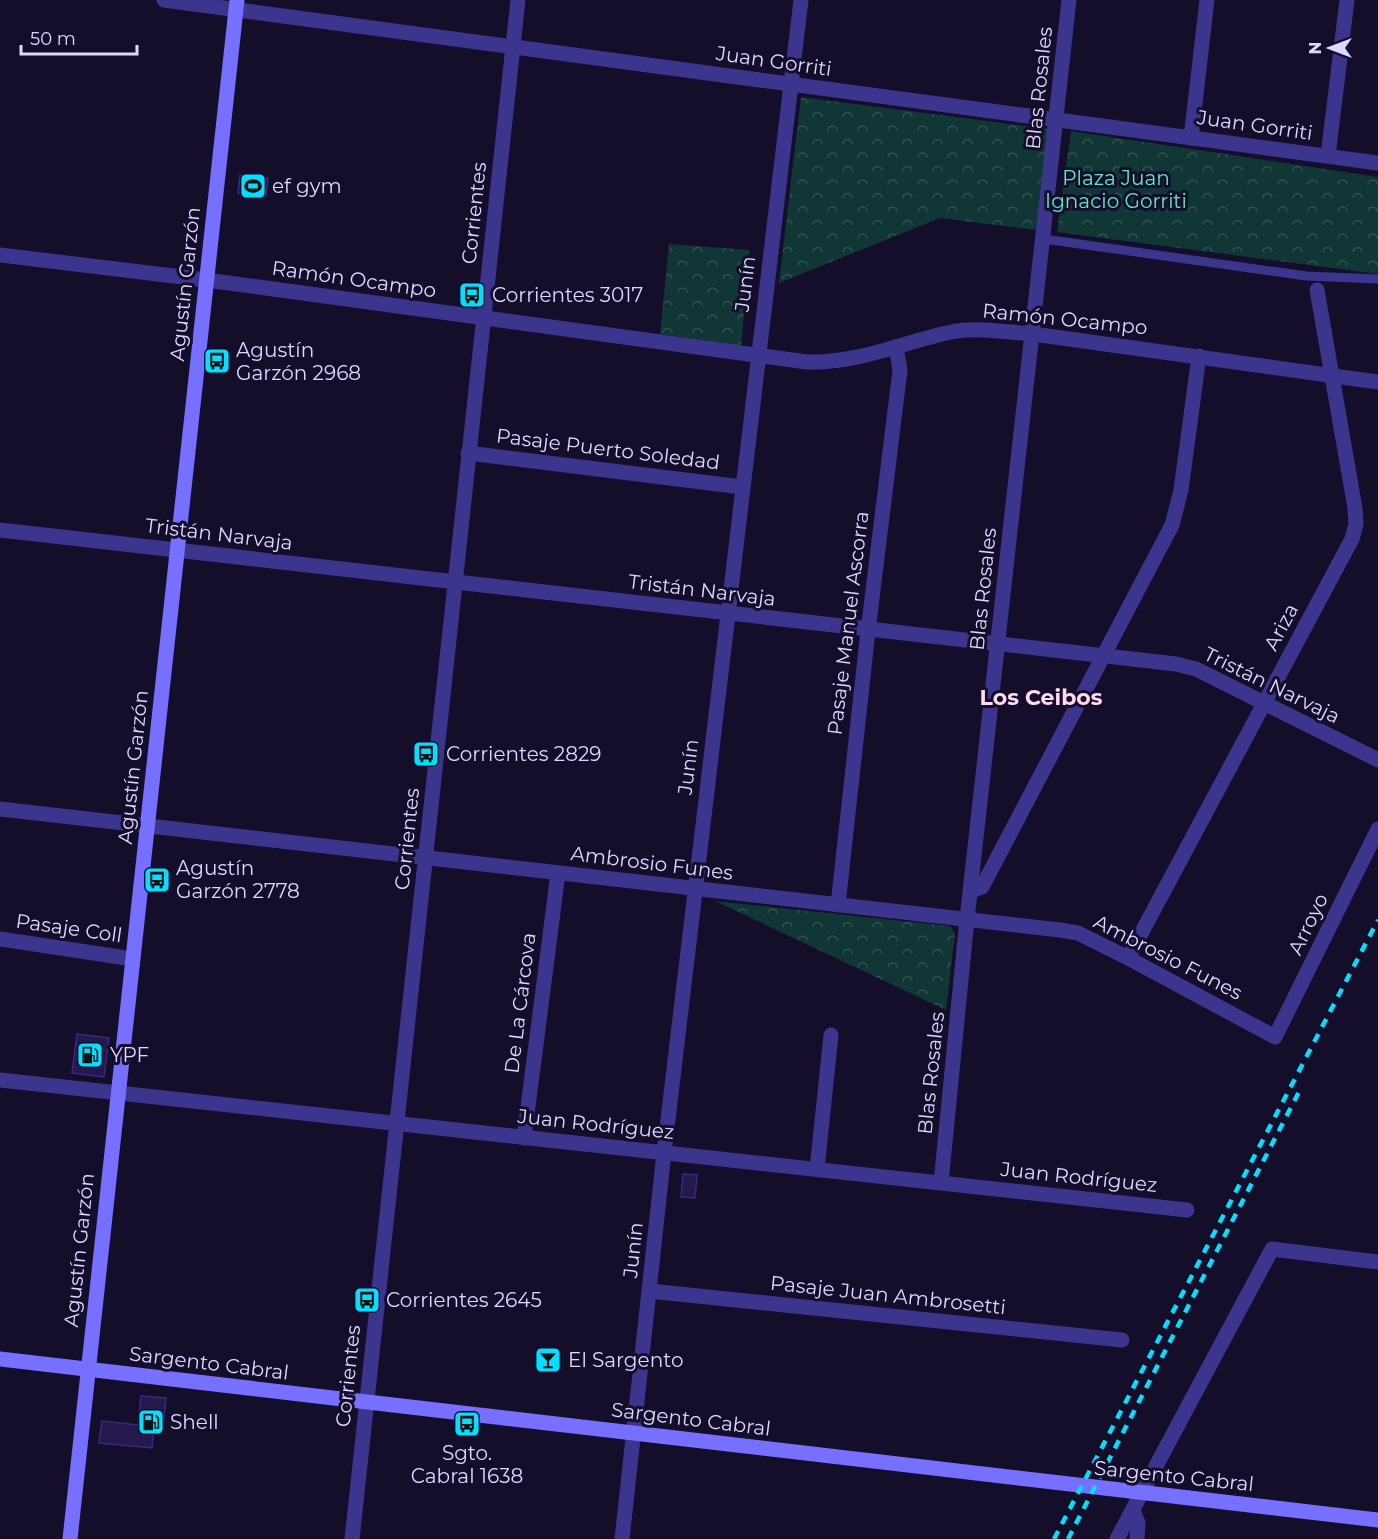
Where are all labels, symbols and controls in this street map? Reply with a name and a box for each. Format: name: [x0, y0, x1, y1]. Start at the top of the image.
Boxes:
scale bar: [21, 18, 136, 56]
north arrow: [1300, 18, 1360, 78]
street label: Blas Rosales: [1021, 25, 1057, 150]
text: 50 m: [30, 28, 76, 50]
street label: Juan Gorriti: [714, 41, 833, 81]
text: N: [1306, 42, 1325, 54]
street label: Juan Gorriti: [1195, 105, 1314, 145]
street label: Corrientes: [457, 161, 491, 265]
park label: Plaza Juan Ignacio Gorriti: [1045, 166, 1187, 213]
sports icon: ef gym: [238, 171, 268, 201]
place label: ef gym: [272, 174, 342, 198]
street label: Agustín Garzón: [165, 206, 205, 362]
street label: Junín: [730, 255, 760, 314]
street label: Ramón Ocampo: [270, 256, 438, 302]
bus stop icon: Corrientes 3017: [457, 280, 487, 310]
place label: Corrientes 3017: [492, 283, 643, 307]
street label: Ramón Ocampo: [981, 298, 1149, 340]
place label: Agustín Garzón 2968: [236, 338, 361, 385]
bus stop icon: Agustín Garzón 2968: [202, 346, 232, 376]
street label: Pasaje Puerto Soledad: [495, 423, 721, 475]
street label: Pasaje Manuel Ascorra: [822, 510, 874, 736]
street label: Tristán Narvaja: [144, 513, 294, 555]
street label: Blas Rosales: [965, 526, 1001, 651]
street label: Tristán Narvaja: [627, 569, 777, 611]
street label: Ariza: [1259, 599, 1303, 655]
street label: Tristán Narvaja: [1200, 642, 1344, 728]
district label: Los Ceibos: [980, 684, 1103, 711]
street label: Agustín Garzón: [113, 689, 153, 845]
street label: Junín: [673, 738, 703, 797]
bus stop icon: Corrientes 2829: [411, 739, 441, 769]
place label: Corrientes 2829: [446, 742, 601, 766]
street label: Corrientes: [390, 787, 424, 891]
street label: Ambrosio Funes: [569, 841, 735, 885]
place label: Agustín Garzón 2778: [176, 856, 300, 903]
bus stop icon: Agustín Garzón 2778: [142, 865, 172, 895]
street label: Arroyo: [1283, 889, 1333, 959]
street label: Pasaje Coll: [14, 909, 124, 947]
street label: Ambrosio Funes: [1090, 909, 1246, 1005]
street label: De La Cárcova: [499, 931, 541, 1075]
street label: Blas Rosales: [913, 1010, 949, 1135]
fuel station icon: YPF: [75, 1040, 105, 1070]
place label: YPF: [110, 1043, 149, 1067]
street label: Juan Rodríguez: [516, 1104, 675, 1144]
street label: Juan Rodríguez: [999, 1157, 1158, 1197]
street label: Agustín Garzón: [59, 1172, 99, 1328]
street label: Junín: [618, 1221, 648, 1280]
street label: Pasaje Juan Ambrosetti: [769, 1271, 1007, 1319]
bus stop icon: Corrientes 2645: [352, 1285, 382, 1315]
place label: Corrientes 2645: [386, 1288, 542, 1312]
street label: Corrientes: [331, 1324, 365, 1428]
street label: Sargento Cabral: [128, 1341, 290, 1385]
bar icon: El Sargento: [533, 1345, 563, 1375]
place label: El Sargento: [568, 1348, 683, 1372]
street label: Sargento Cabral: [610, 1397, 772, 1441]
fuel station icon: Shell: [136, 1407, 166, 1437]
bus stop icon: Sgto. Cabral 1638: [452, 1409, 482, 1439]
place label: Shell: [170, 1410, 219, 1434]
place label: Sgto. Cabral 1638: [411, 1441, 523, 1488]
street label: Sargento Cabral: [1093, 1456, 1255, 1496]

